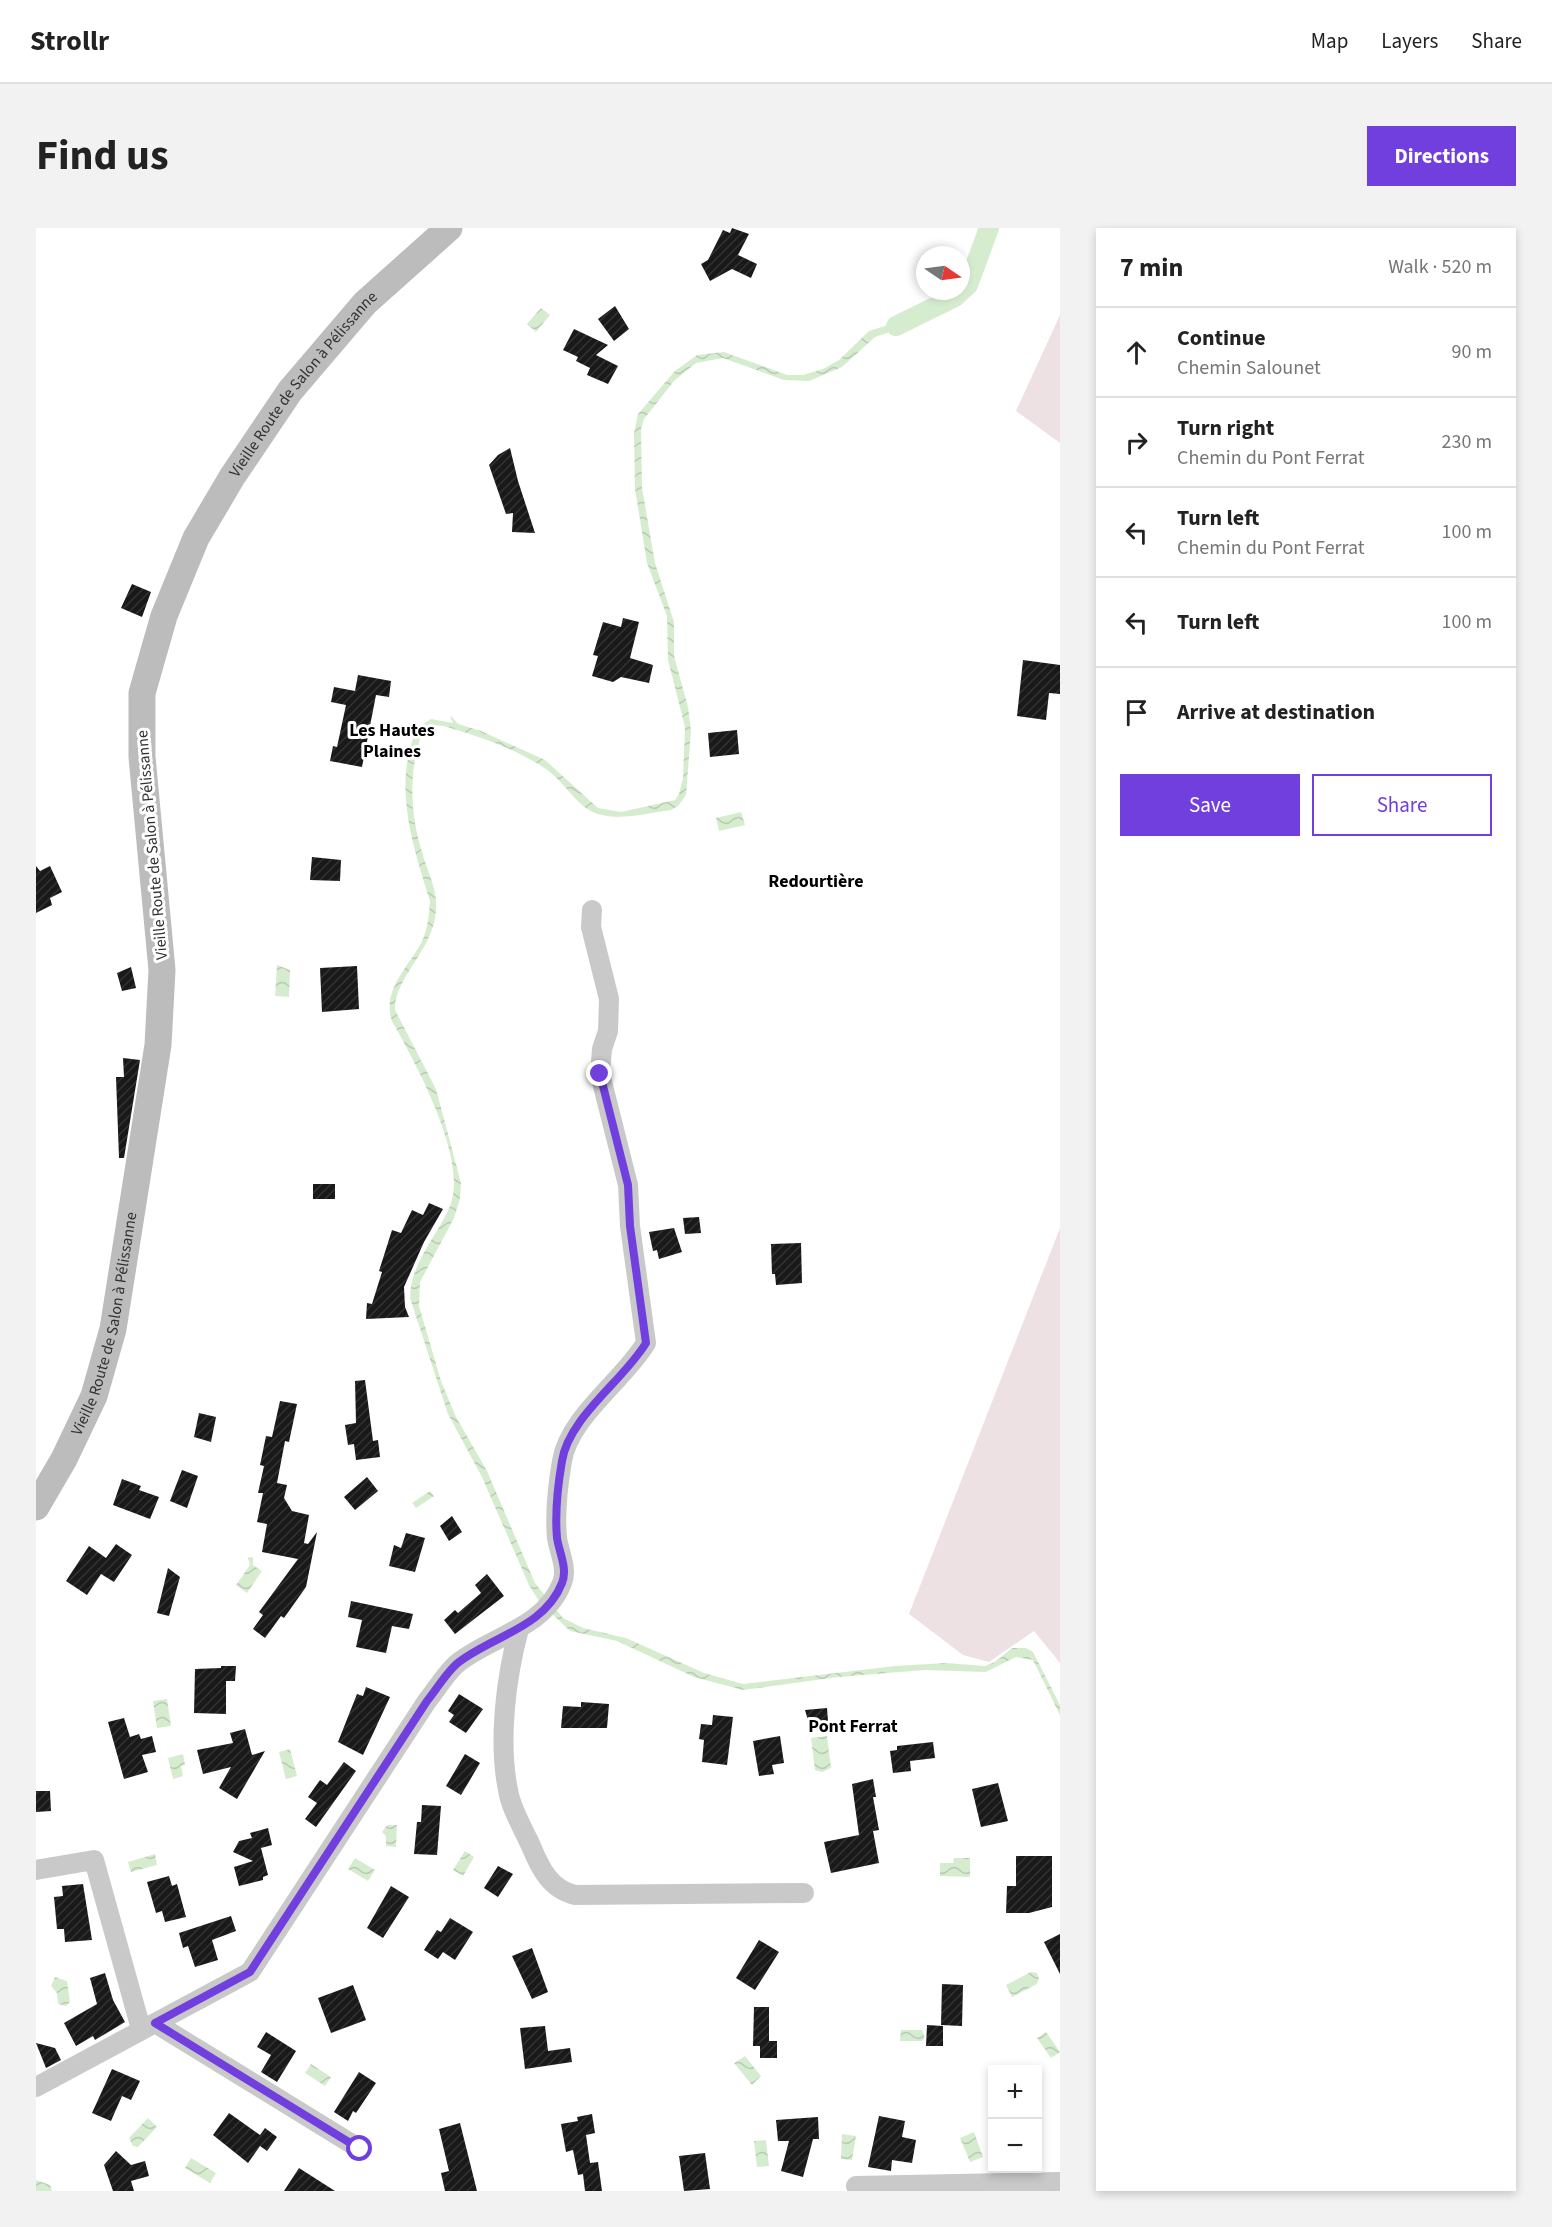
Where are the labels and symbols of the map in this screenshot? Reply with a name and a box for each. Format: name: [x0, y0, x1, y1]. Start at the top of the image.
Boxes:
north arrow: [916, 246, 970, 300]
street label: Vieille Route de Salon à Pélissanne: [224, 286, 382, 481]
district label: Les Hautes Plaines: [349, 718, 435, 764]
street label: Vieille Route de Salon à Pélissanne: [131, 729, 173, 961]
district label: Redourtière: [768, 869, 864, 894]
route end: [586, 1060, 612, 1086]
street label: Vieille Route de Salon à Pélissanne: [66, 1210, 142, 1439]
district label: Pont Ferrat: [808, 1714, 898, 1739]
route start: [346, 2135, 372, 2161]

